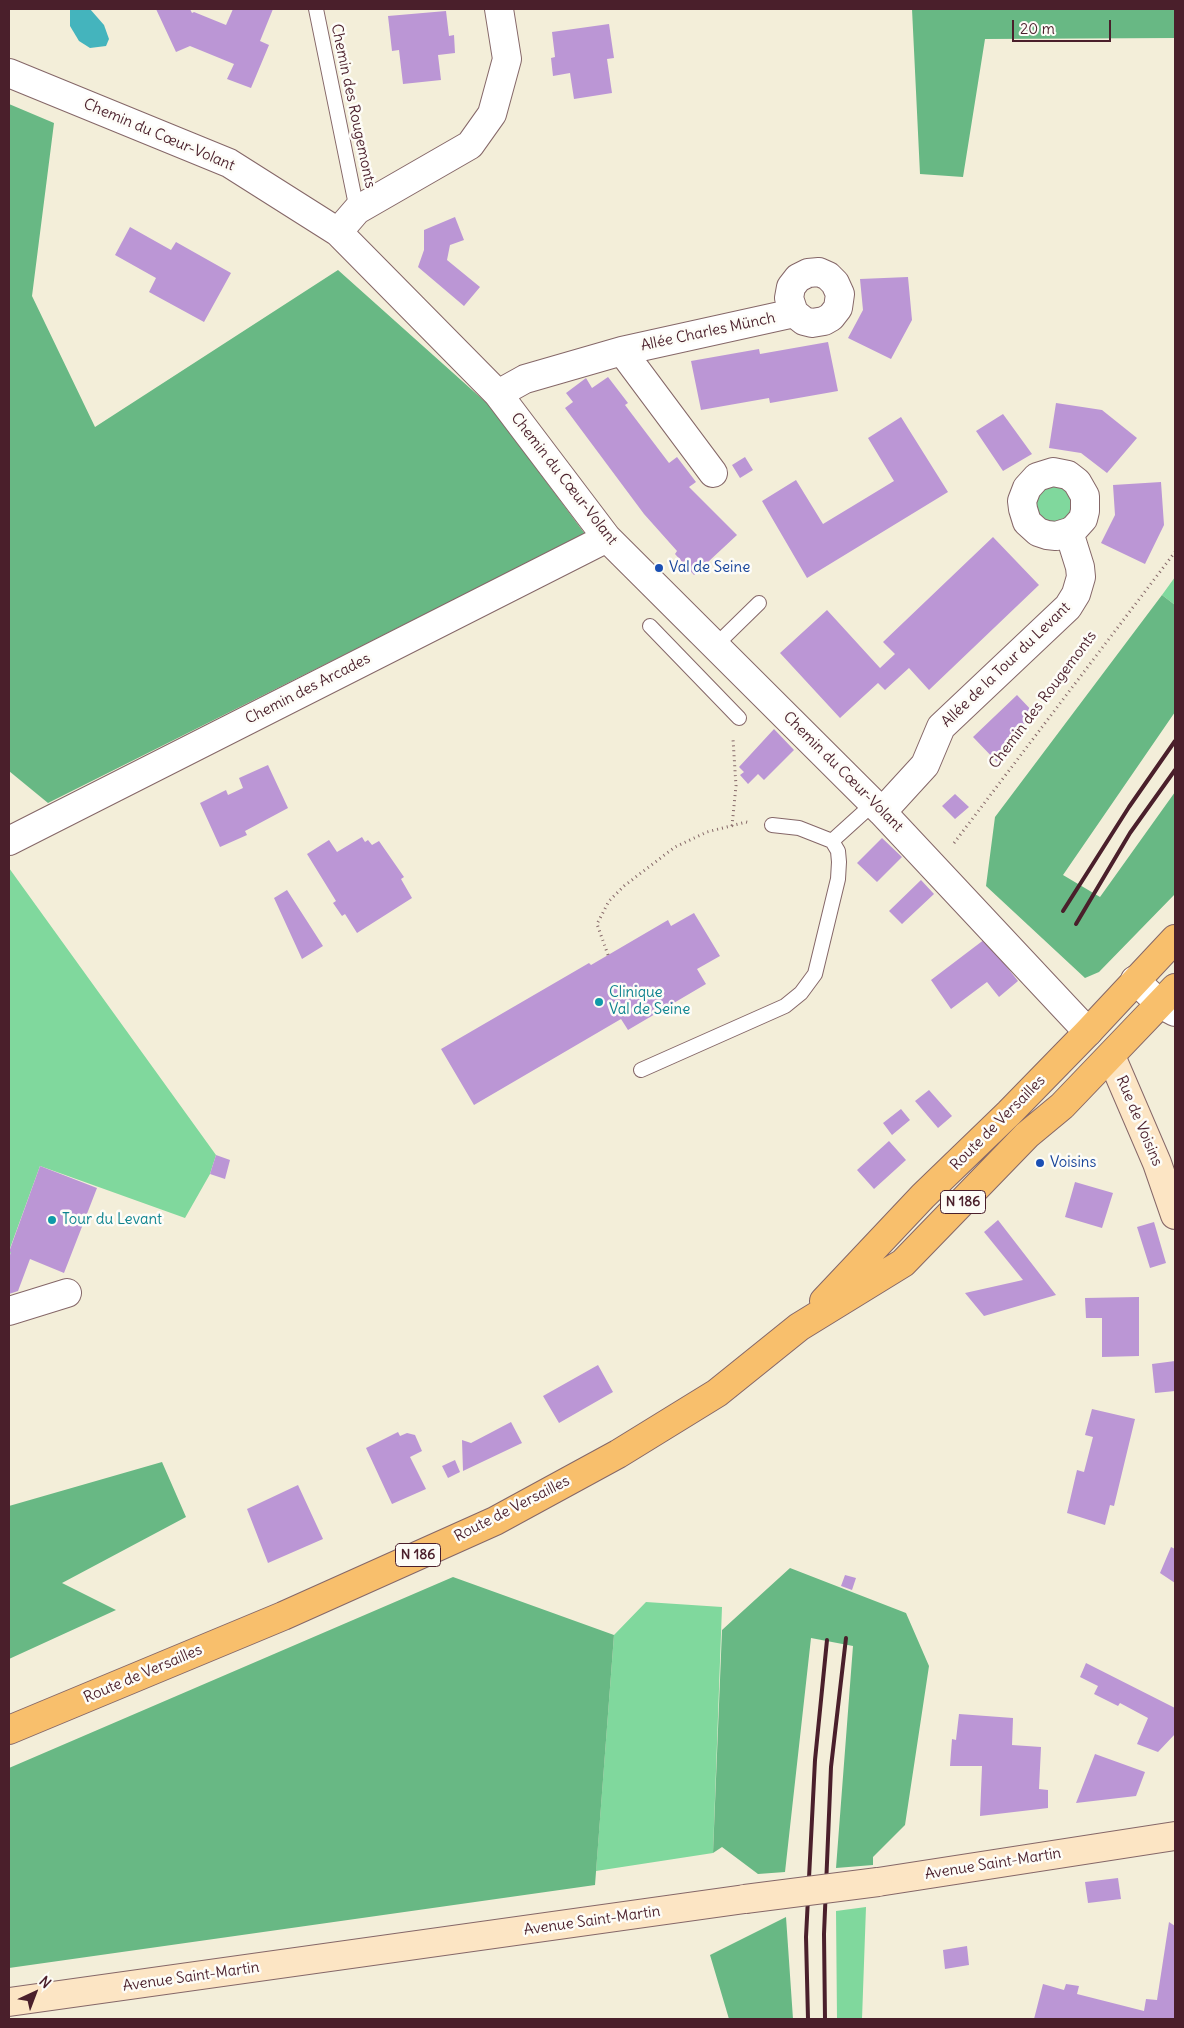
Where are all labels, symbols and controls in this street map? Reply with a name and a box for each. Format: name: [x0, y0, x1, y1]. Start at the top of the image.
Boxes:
scale bar: [1014, 10, 1113, 42]
text: 20 m: [1020, 19, 1055, 38]
street label: Chemin des Rougemonts: [327, 22, 379, 190]
street label: Chemin du Cœur-Volant: [81, 95, 237, 175]
street label: Allée Charles Münch: [639, 309, 777, 355]
street label: Chemin du Cœur-Volant: [507, 409, 621, 549]
place label: Val de Seine: [669, 559, 750, 577]
marker: Val de Seine: [653, 562, 665, 574]
street label: Allée de la Tour du Levant: [938, 599, 1074, 731]
street label: Chemin des Rougemonts: [985, 628, 1101, 772]
street label: Chemin des Arcades: [242, 650, 374, 728]
street label: Chemin du Cœur-Volant: [779, 708, 907, 836]
place label: Clinique Val de Seine: [609, 984, 690, 1019]
marker: Clinique Val de Seine: [593, 996, 605, 1008]
street label: Route de Versailles: [947, 1072, 1049, 1174]
street label: Rue de Voisins: [1112, 1073, 1166, 1169]
place label: Voisins: [1050, 1154, 1096, 1172]
marker: Voisins: [1034, 1157, 1046, 1169]
road number: N 186: [940, 1190, 986, 1214]
place label: Tour du Levant: [62, 1211, 162, 1229]
marker: Tour du Levant: [46, 1214, 58, 1226]
street label: Route de Versailles: [451, 1472, 573, 1546]
road number: N 186: [396, 1544, 440, 1566]
street label: Route de Versailles: [81, 1641, 205, 1707]
street label: Avenue Saint-Martin: [924, 1844, 1062, 1884]
street label: Avenue Saint-Martin: [523, 1903, 661, 1939]
street label: Avenue Saint-Martin: [122, 1959, 260, 1995]
north arrow: [10, 1968, 60, 2018]
text: N: [36, 1972, 55, 1992]

